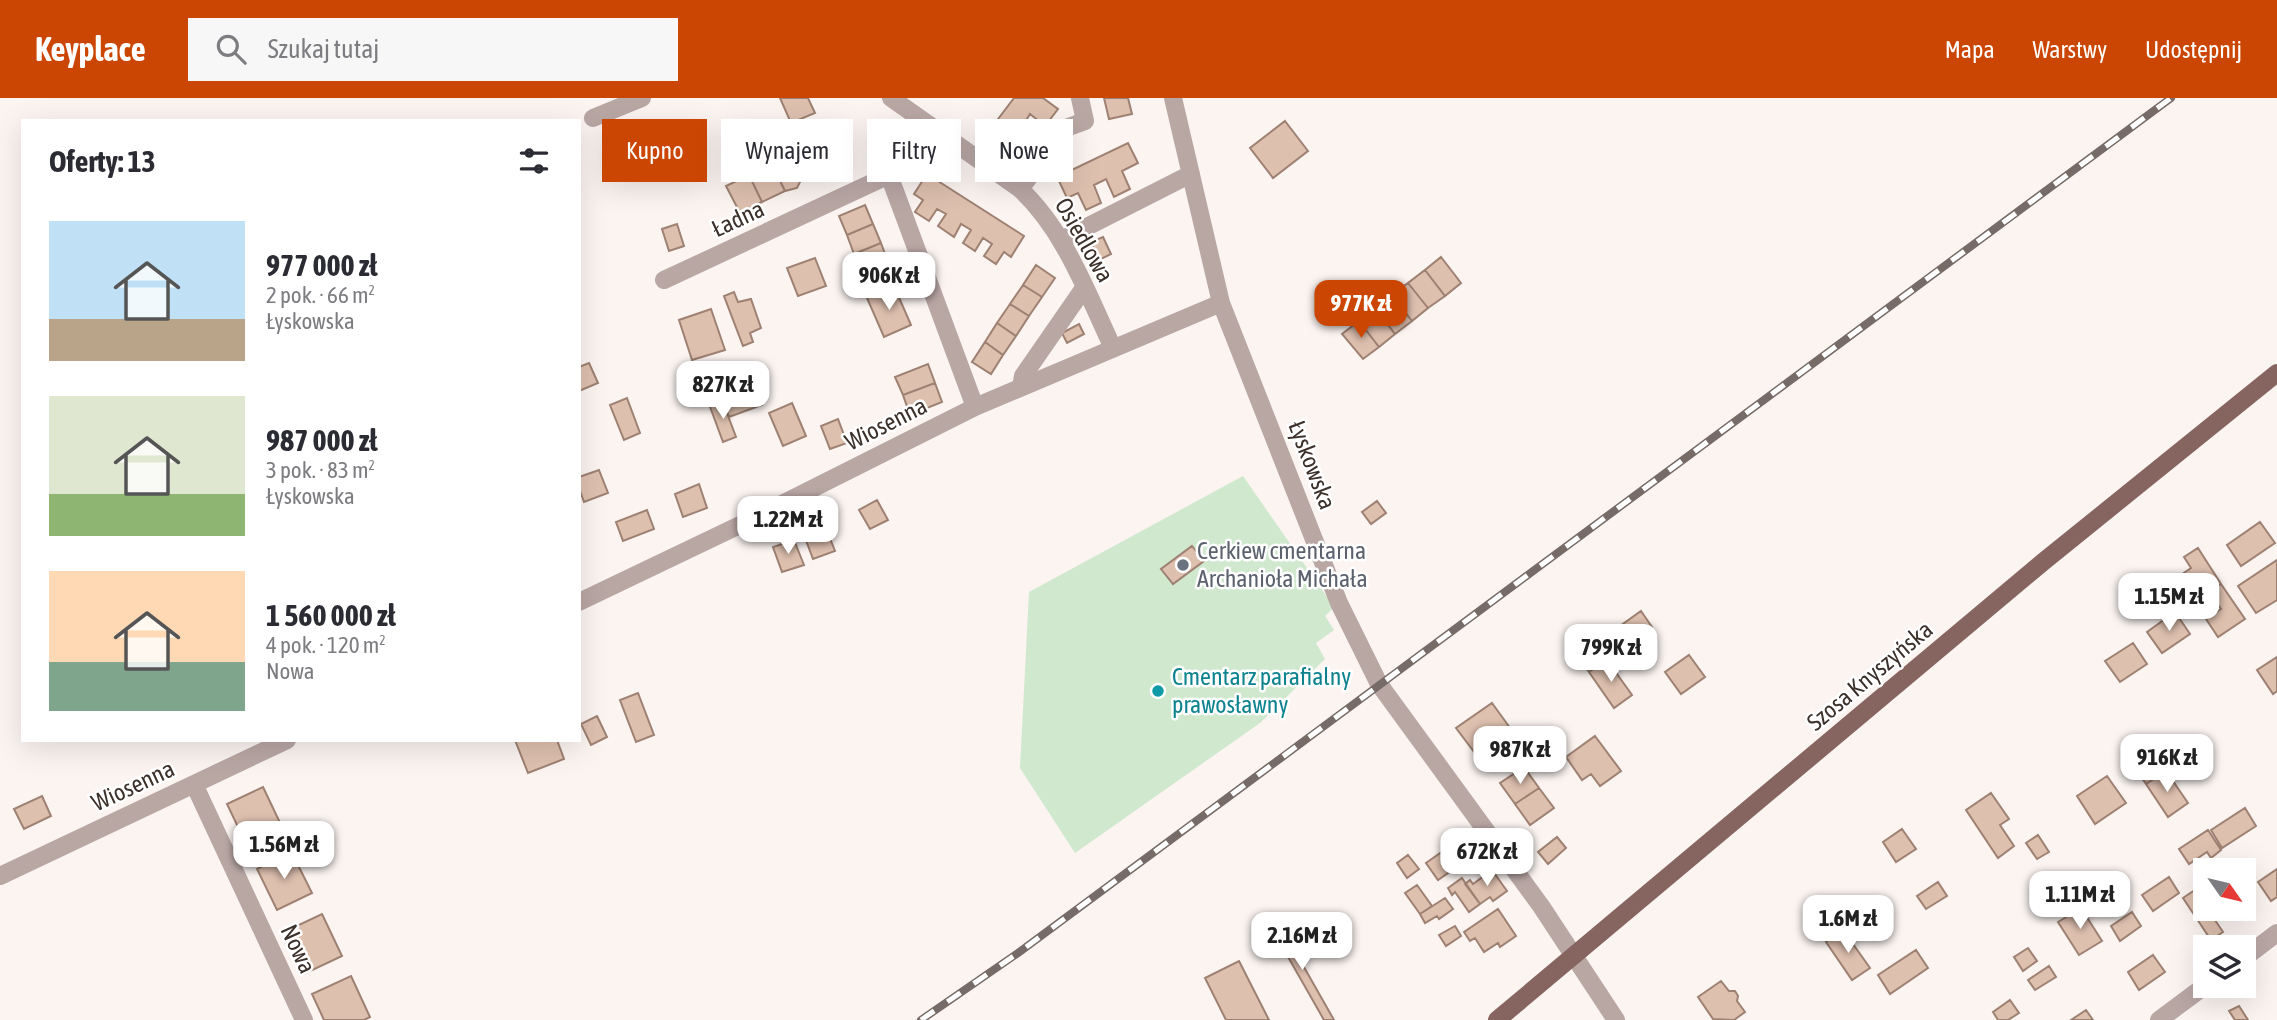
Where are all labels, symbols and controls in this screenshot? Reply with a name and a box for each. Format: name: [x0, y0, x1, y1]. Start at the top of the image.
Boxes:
search box: [188, 18, 678, 81]
text: Keyplace: [35, 30, 146, 68]
icon: search: [212, 30, 250, 68]
text: Szukaj tutaj: [268, 34, 379, 64]
text: Mapa: [1945, 36, 1995, 63]
text: Warstwy: [2033, 36, 2107, 63]
text: Udostępnij: [2145, 36, 2242, 63]
chip: Kupno: [602, 119, 707, 182]
chip: Wynajem: [721, 119, 853, 182]
chip: Filtry: [867, 119, 961, 182]
chip: Nowe: [975, 119, 1073, 182]
icon: filters: [515, 142, 553, 180]
text: Oferty: 13: [49, 144, 156, 178]
street label: Osiedlowa: [1050, 193, 1119, 287]
street label: Ładna: [707, 195, 768, 242]
text: 977 000 zł: [266, 248, 378, 282]
icon: home: [105, 249, 189, 333]
pin: 906K zł: [824, 252, 954, 312]
text: 906K zł: [858, 262, 920, 288]
pin: 977K zł: [1296, 280, 1426, 340]
text: 2 pok. · 66 m²: [266, 282, 375, 308]
text: 977K zł: [1330, 290, 1392, 316]
text: Łyskowska: [266, 308, 355, 334]
pin: 827K zł: [658, 362, 788, 421]
text: 827K zł: [692, 371, 754, 397]
street label: Wiosenna: [840, 392, 931, 456]
street label: Łyskowska: [1283, 417, 1342, 513]
text: 987 000 zł: [266, 423, 378, 457]
icon: home: [105, 424, 189, 508]
text: 3 pok. · 83 m²: [266, 457, 375, 483]
text: Łyskowska: [266, 483, 355, 509]
pin: 1.22M zł: [716, 496, 860, 556]
text: 1.22M zł: [753, 506, 823, 532]
place label: Cerkiew cmentarna Archanioła Michała: [1197, 537, 1368, 592]
marker: Cerkiew cmentarna Archanioła Michała: [1175, 557, 1191, 573]
pin: 1.15M zł: [2097, 574, 2241, 633]
text: 1.15M zł: [2134, 583, 2204, 609]
text: 1 560 000 zł: [266, 598, 396, 632]
icon: home: [105, 599, 189, 683]
street label: Szosa Knyszyńska: [1802, 616, 1938, 736]
pin: 799K zł: [1546, 624, 1676, 684]
text: 4 pok. · 120 m²: [266, 632, 386, 658]
text: 799K zł: [1580, 634, 1642, 660]
text: Nowa: [266, 658, 314, 684]
place label: Cmentarz parafialny prawosławny: [1172, 663, 1351, 718]
marker: Cmentarz parafialny prawosławny: [1150, 683, 1166, 699]
pin: 987K zł: [1455, 726, 1585, 786]
pin: 916K zł: [2102, 734, 2232, 794]
text: 987K zł: [1489, 736, 1551, 762]
text: 916K zł: [2136, 744, 2198, 770]
street label: Wiosenna: [87, 755, 178, 816]
pin: 1.56M zł: [212, 822, 356, 881]
pin: 672K zł: [1422, 828, 1552, 888]
text: 1.56M zł: [249, 831, 319, 857]
text: 672K zł: [1456, 838, 1518, 864]
north arrow: [2193, 858, 2256, 920]
map controls: [2193, 858, 2256, 998]
pin: 1.11M zł: [2008, 872, 2152, 931]
text: 1.11M zł: [2045, 881, 2115, 907]
pin: 1.6M zł: [1783, 896, 1913, 955]
text: 1.6M zł: [1819, 905, 1877, 931]
pin: 2.16M zł: [1230, 912, 1374, 972]
street label: Nowa: [276, 920, 321, 977]
text: 2.16M zł: [1267, 922, 1337, 948]
button: layers: [2193, 935, 2256, 998]

